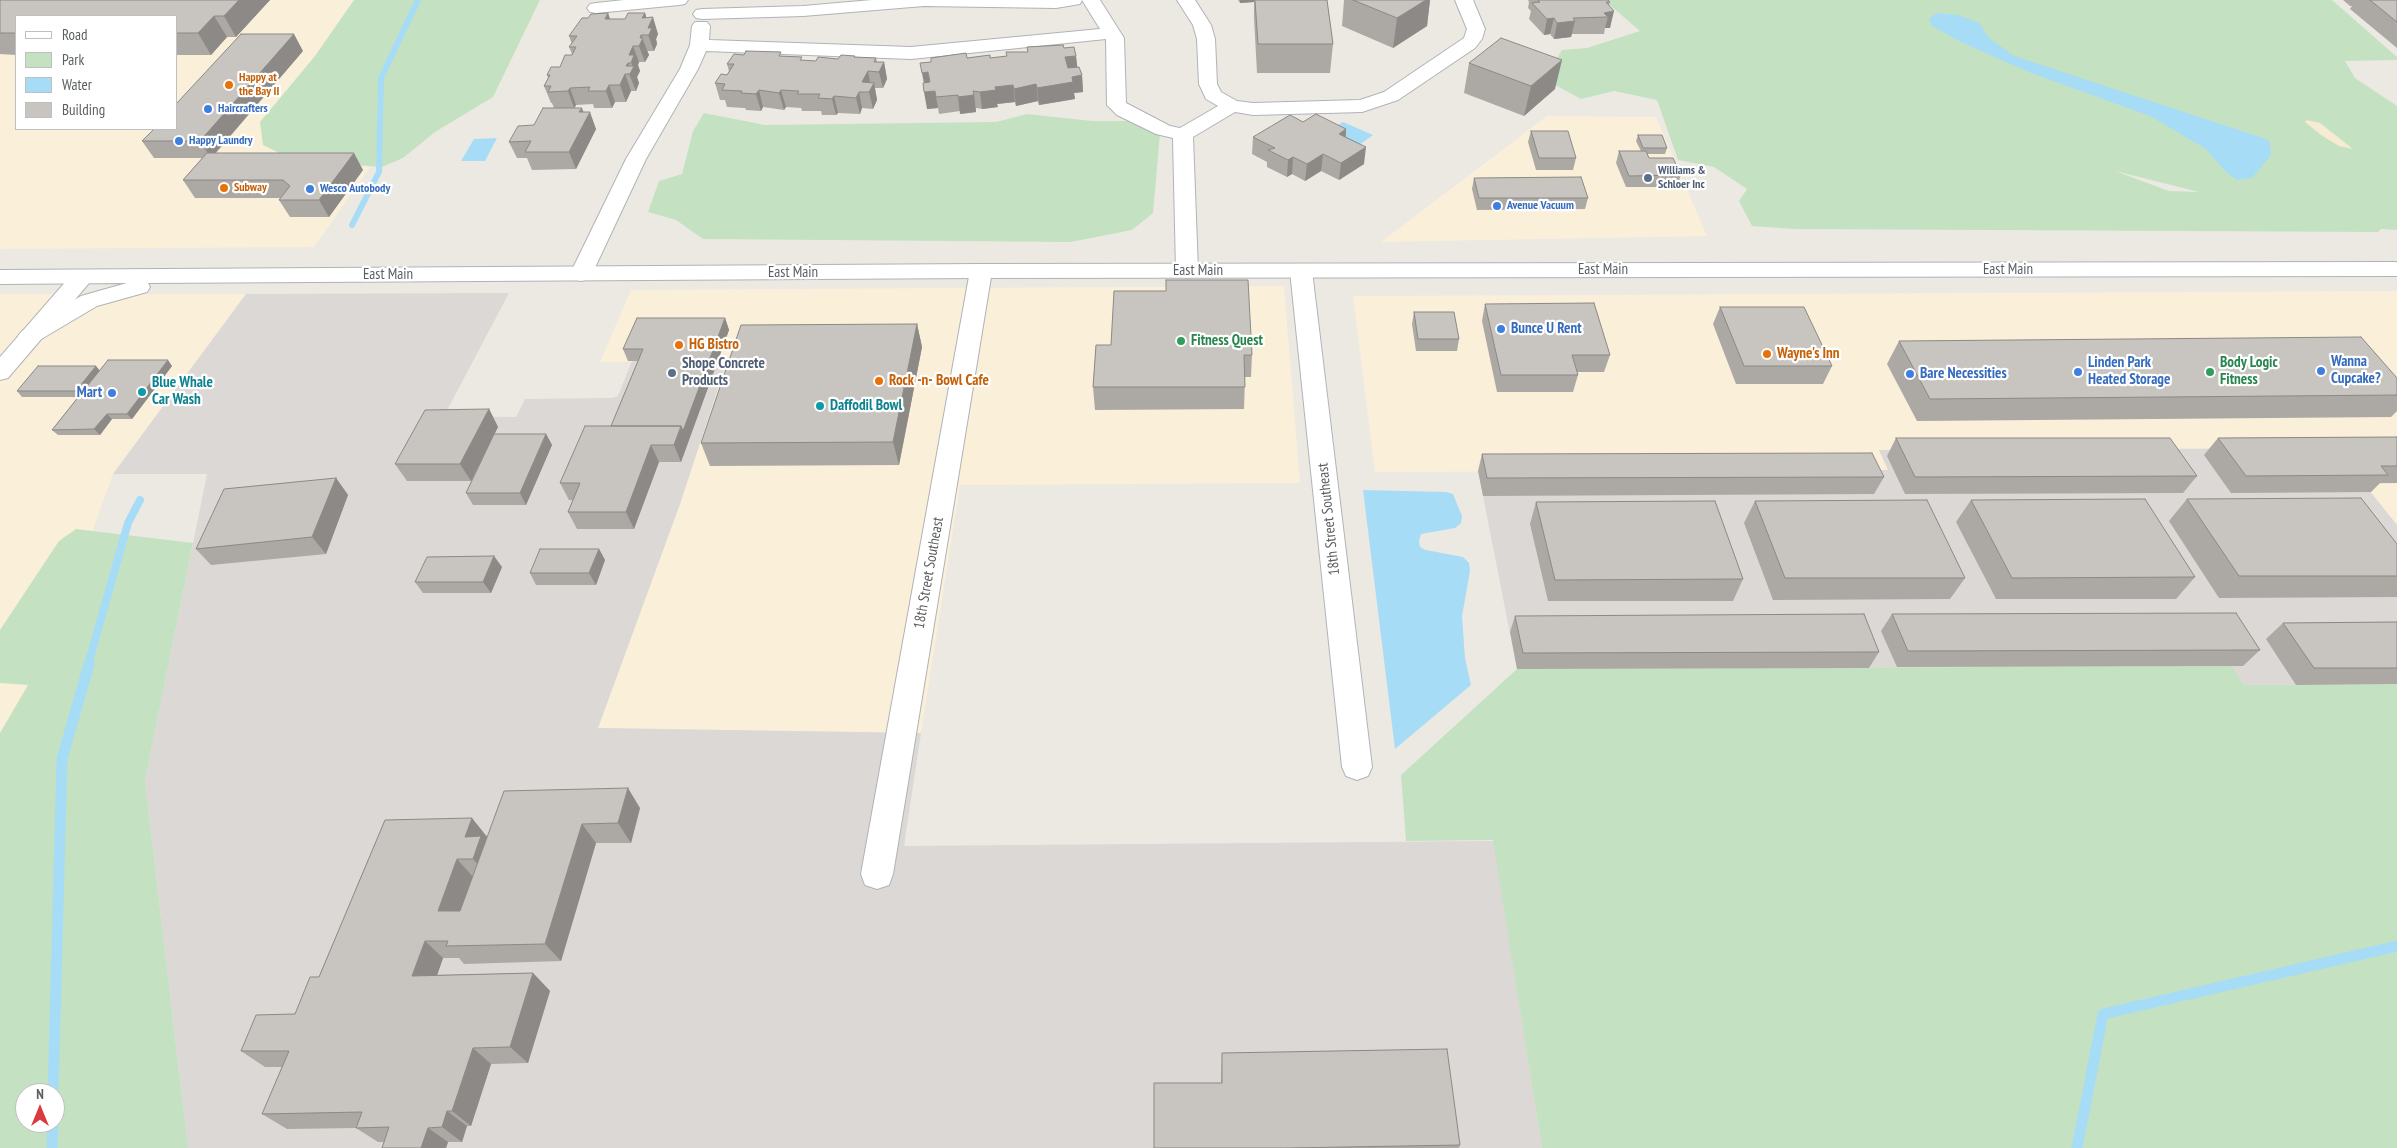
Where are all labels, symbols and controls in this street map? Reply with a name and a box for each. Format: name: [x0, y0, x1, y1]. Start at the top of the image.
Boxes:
legend: [15, 15, 178, 130]
text: Road: [62, 25, 88, 44]
text: Park: [62, 50, 84, 69]
place label: Happy at the Bay II: [239, 71, 279, 99]
text: Water: [62, 75, 92, 94]
marker: Happy at the Bay II: [223, 79, 235, 91]
text: Building: [62, 100, 105, 119]
place label: Haircrafters: [218, 102, 268, 116]
marker: Haircrafters: [202, 103, 214, 115]
place label: Happy Laundry: [189, 134, 253, 148]
marker: Happy Laundry: [173, 135, 185, 147]
place label: Williams & Schloer Inc: [1658, 164, 1705, 192]
marker: Williams & Schloer Inc: [1642, 172, 1654, 184]
place label: Subway: [234, 181, 267, 195]
marker: Subway: [218, 182, 230, 194]
place label: Wesco Autobody: [320, 182, 390, 196]
marker: Wesco Autobody: [304, 183, 316, 195]
place label: Avenue Vacuum: [1507, 199, 1574, 213]
marker: Avenue Vacuum: [1491, 200, 1503, 212]
street label: East Main: [1578, 261, 1628, 279]
street label: East Main: [1983, 261, 2033, 279]
street label: East Main: [1173, 262, 1223, 280]
street label: East Main: [768, 264, 818, 282]
street label: East Main: [363, 266, 413, 284]
place label: Bunce U Rent: [1511, 320, 1582, 338]
marker: Bunce U Rent: [1495, 323, 1507, 335]
place label: Fitness Quest: [1191, 332, 1263, 350]
marker: Fitness Quest: [1175, 335, 1187, 347]
place label: HG Bistro: [689, 336, 739, 354]
marker: HG Bistro: [673, 339, 685, 351]
place label: Wayne's Inn: [1777, 345, 1840, 363]
marker: Wayne's Inn: [1761, 348, 1773, 360]
place label: Wanna Cupcake?: [2331, 353, 2381, 388]
place label: Linden Park Heated Storage: [2088, 354, 2170, 389]
place label: Body Logic Fitness: [2220, 354, 2278, 389]
place label: Shope Concrete Products: [682, 355, 765, 390]
place label: Bare Necessities: [1920, 365, 2007, 383]
marker: Wanna Cupcake?: [2315, 365, 2327, 377]
marker: Linden Park Heated Storage: [2072, 366, 2084, 378]
marker: Body Logic Fitness: [2204, 366, 2216, 378]
marker: Shope Concrete Products: [666, 367, 678, 379]
marker: Bare Necessities: [1904, 368, 1916, 380]
place label: Rock -n- Bowl Cafe: [889, 372, 989, 390]
place label: Blue Whale Car Wash: [152, 374, 213, 409]
marker: Rock -n- Bowl Cafe: [873, 375, 885, 387]
place label: Mart: [77, 384, 102, 402]
marker: Blue Whale Car Wash: [136, 386, 148, 398]
marker: Mart: [106, 387, 118, 399]
place label: Daffodil Bowl: [830, 397, 902, 415]
marker: Daffodil Bowl: [814, 400, 826, 412]
street label: 18th Street Southeast: [1314, 462, 1344, 576]
street label: 18th Street Southeast: [910, 516, 948, 630]
north arrow: [15, 1083, 65, 1133]
text: N: [36, 1085, 44, 1103]

